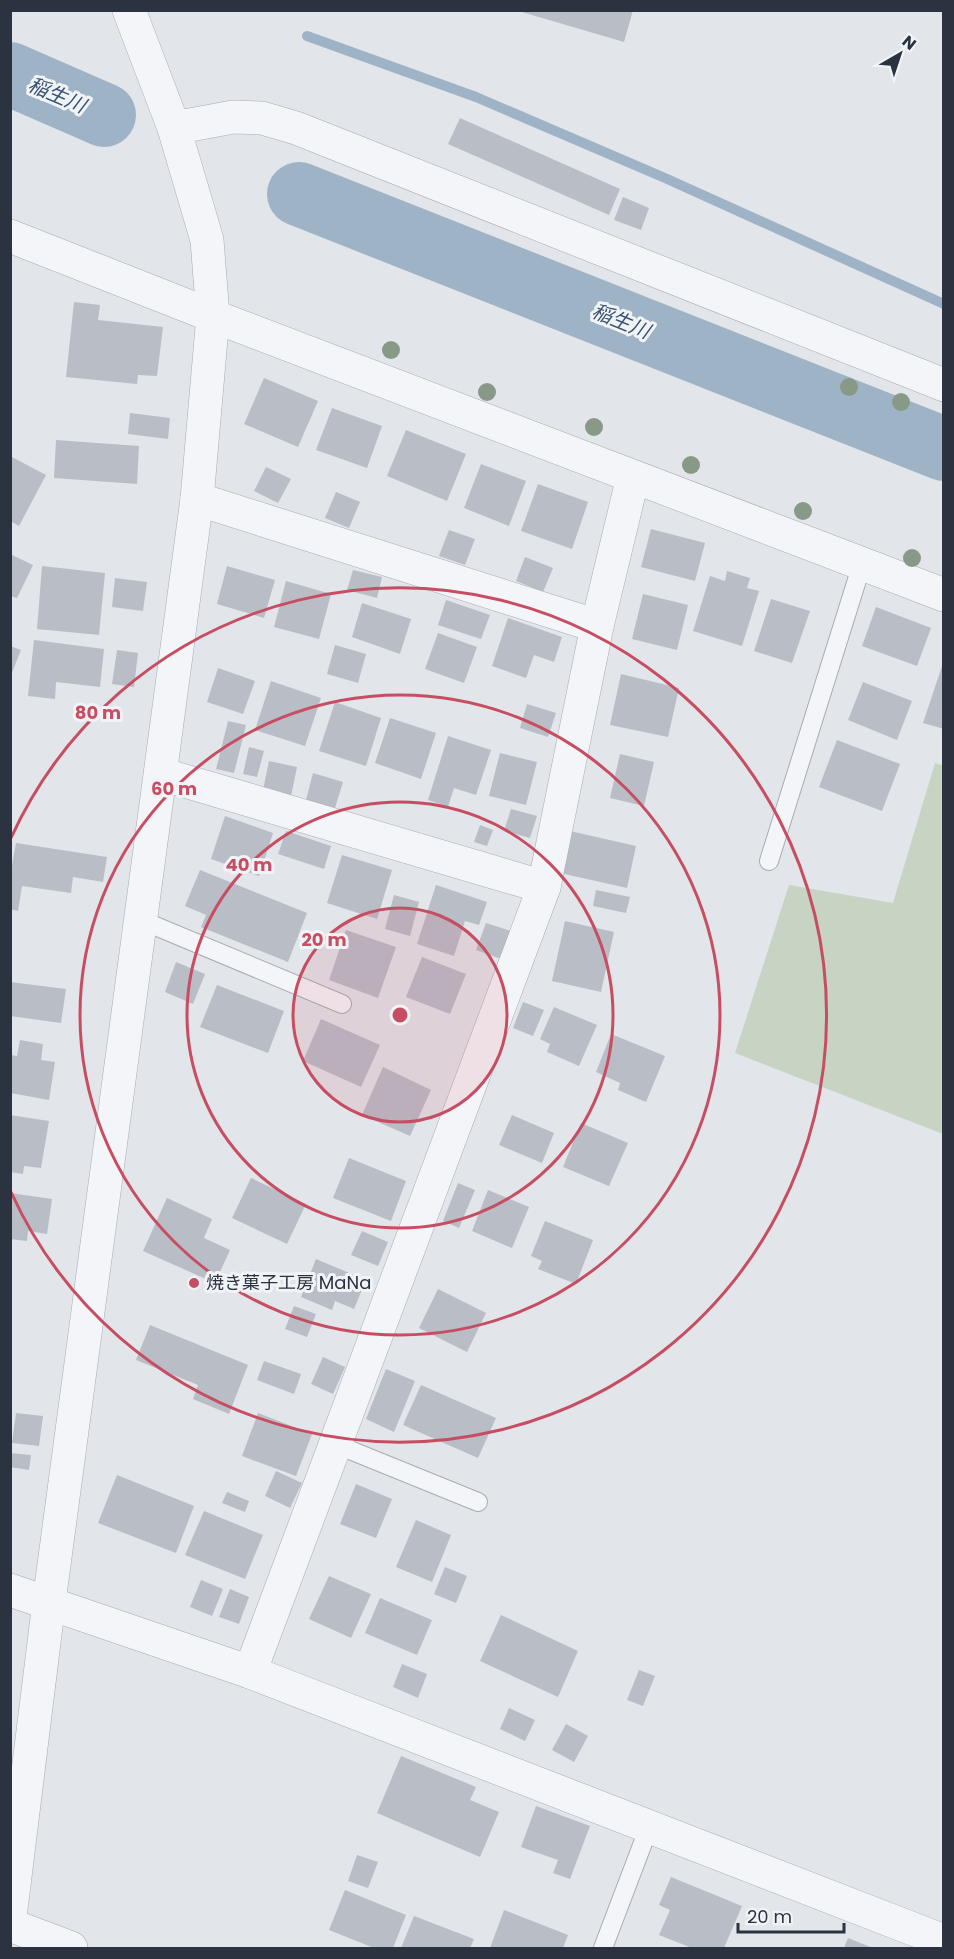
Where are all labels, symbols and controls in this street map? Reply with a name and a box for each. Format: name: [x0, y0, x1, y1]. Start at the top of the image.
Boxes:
north arrow: [870, 24, 930, 84]
text: N: [897, 30, 921, 55]
water label: 稲生川: [24, 70, 92, 120]
water label: 稲生川: [588, 297, 656, 346]
text: 80 m: [75, 700, 121, 725]
text: 60 m: [151, 776, 197, 801]
text: 40 m: [226, 852, 272, 877]
text: 20 m: [302, 927, 346, 952]
centre of rings: [390, 1005, 410, 1025]
place label: 焼き菓子工房 MaNa: [206, 1270, 371, 1295]
marker: 焼き菓子工房 MaNa: [187, 1276, 201, 1290]
scale bar: [738, 1896, 844, 1934]
text: 20 m: [747, 1904, 792, 1929]

